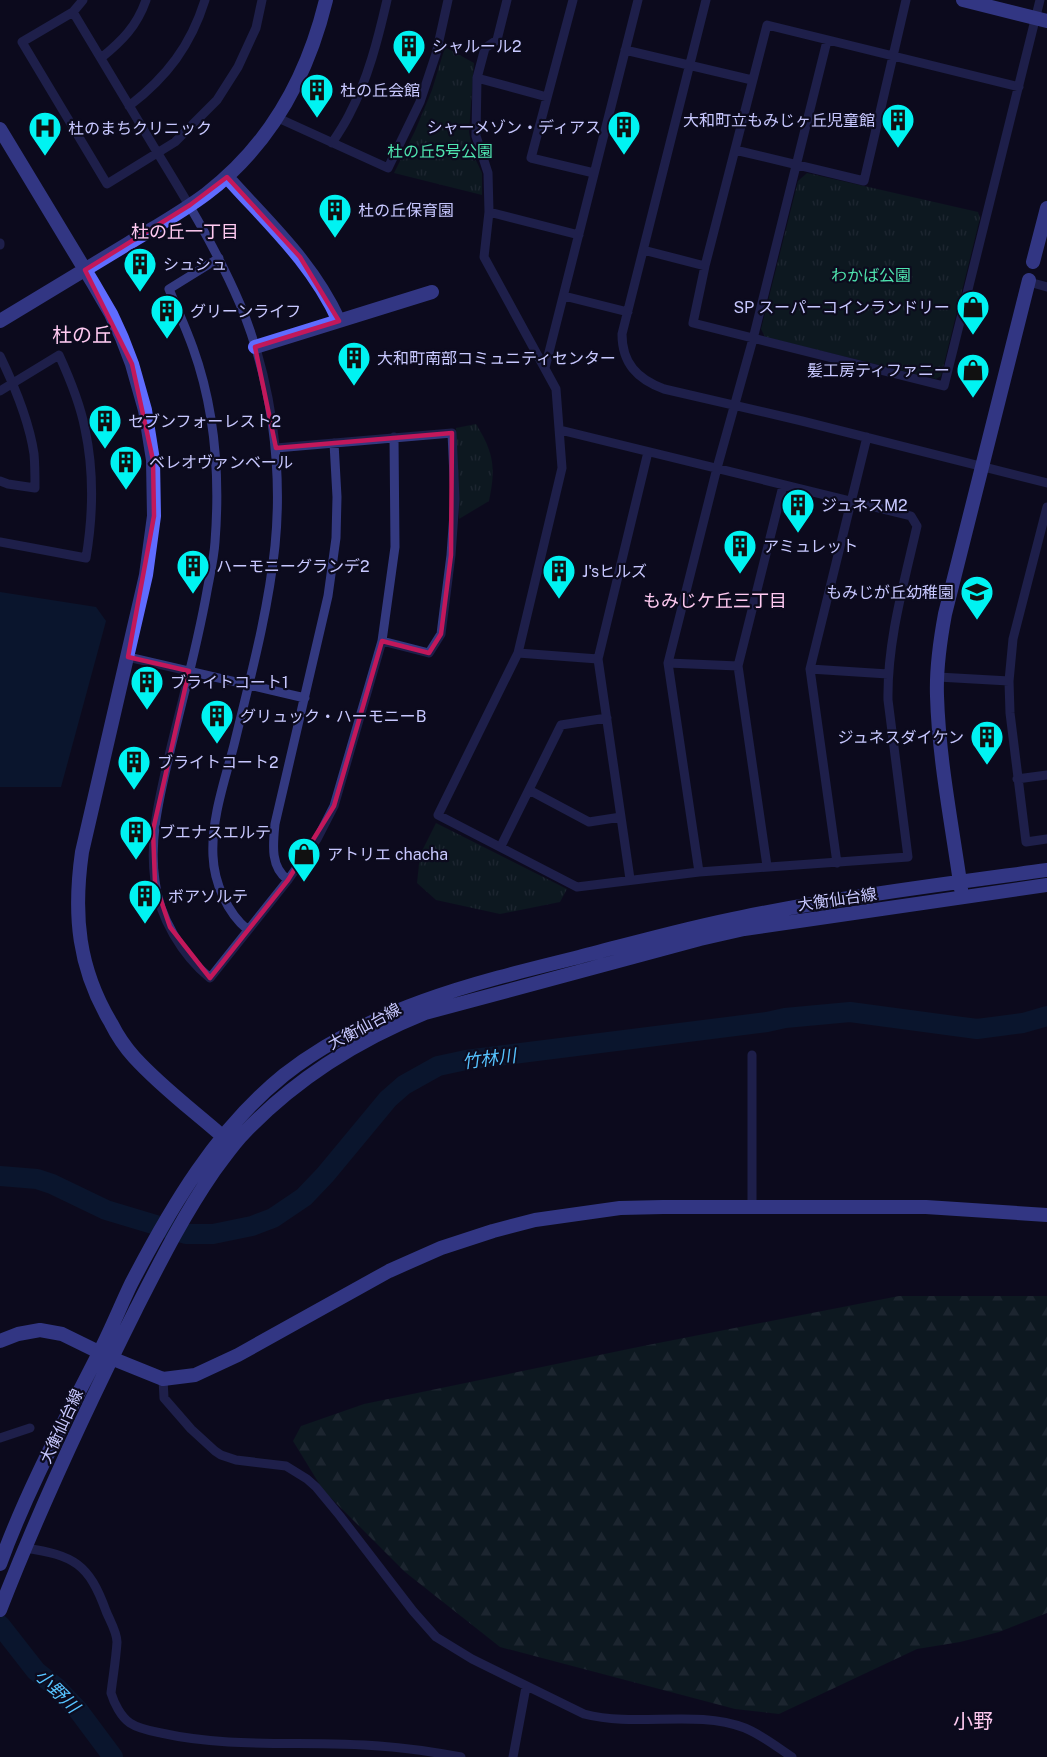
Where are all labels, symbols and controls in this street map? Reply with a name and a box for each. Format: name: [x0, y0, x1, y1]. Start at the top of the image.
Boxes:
building icon: シャルール2: [391, 28, 427, 75]
place label: シャルール2: [432, 37, 522, 56]
building icon: 杜の丘会館: [299, 72, 335, 119]
place label: 杜の丘会館: [340, 81, 420, 100]
building icon: 大和町立もみじヶ丘児童館: [880, 102, 916, 149]
building icon: シャーメゾン・ディアス: [606, 109, 642, 156]
hospital icon: 杜のまちクリニック: [27, 110, 63, 157]
place label: 大和町立もみじヶ丘児童館: [683, 111, 875, 130]
place label: シャーメゾン・ディアス: [427, 118, 601, 137]
place label: 杜のまちクリニック: [68, 119, 212, 138]
park label: 杜の丘5号公園: [387, 142, 493, 161]
building icon: 杜の丘保育園: [317, 192, 353, 239]
place label: 杜の丘保育園: [358, 201, 454, 220]
district label: 杜の丘一丁目: [131, 221, 239, 242]
building icon: シュシュ: [122, 246, 158, 293]
place label: シュシュ: [163, 255, 227, 274]
park label: わかば公園: [831, 266, 911, 285]
shop icon: SP スーパーコインランドリー: [955, 289, 991, 336]
building icon: グリーンライフ: [149, 293, 185, 340]
place label: SP スーパーコインランドリー: [733, 298, 950, 317]
place label: グリーンライフ: [190, 302, 301, 321]
district label: 杜の丘: [52, 323, 112, 347]
building icon: 大和町南部コミュニティセンター: [336, 340, 372, 387]
place label: 大和町南部コミュニティセンター: [377, 349, 616, 368]
shop icon: 髪工房ティファニー: [955, 352, 991, 399]
place label: 髪工房ティファニー: [807, 361, 950, 380]
building icon: セブンフォーレスト2: [87, 403, 123, 450]
place label: セブンフォーレスト2: [128, 412, 281, 431]
building icon: ベレオヴァンベール: [108, 444, 144, 491]
place label: ベレオヴァンベール: [149, 453, 293, 472]
building icon: ジュネスM2: [780, 487, 816, 534]
place label: ジュネスM2: [821, 496, 908, 515]
building icon: アミュレット: [722, 528, 758, 575]
place label: アミュレット: [763, 537, 858, 556]
building icon: ハーモニーグランデ2: [175, 548, 211, 595]
building icon: J'sヒルズ: [541, 553, 577, 600]
place label: ハーモニーグランデ2: [216, 557, 370, 576]
place label: J'sヒルズ: [582, 562, 647, 581]
school or university icon: もみじが丘幼稚園: [959, 574, 995, 621]
place label: もみじが丘幼稚園: [826, 583, 954, 602]
district label: もみじケ丘三丁目: [643, 590, 787, 611]
building icon: ブライトコート1: [129, 664, 165, 711]
place label: ブライトコート1: [170, 673, 289, 692]
building icon: グリュック・ハーモニーB: [199, 698, 235, 745]
place label: グリュック・ハーモニーB: [240, 707, 426, 726]
building icon: ジュネスダイケン: [969, 719, 1005, 766]
place label: ジュネスダイケン: [838, 728, 964, 747]
building icon: ブライトコート2: [116, 744, 152, 791]
place label: ブライトコート2: [157, 753, 279, 772]
building icon: ブエナスエルテ: [118, 814, 154, 861]
place label: ブエナスエルテ: [159, 823, 271, 842]
shop icon: アトリエ chacha: [286, 836, 322, 883]
place label: アトリエ chacha: [327, 845, 448, 864]
building icon: ボアソルテ: [127, 878, 163, 925]
street label: 大衡仙台線: [796, 885, 878, 914]
place label: ボアソルテ: [168, 887, 248, 906]
street label: 大衡仙台線: [324, 999, 404, 1054]
water label: 竹林川: [461, 1045, 519, 1072]
street label: 大衡仙台線: [36, 1386, 87, 1466]
water label: 小野川: [31, 1664, 85, 1719]
district label: 小野: [953, 1709, 993, 1733]

